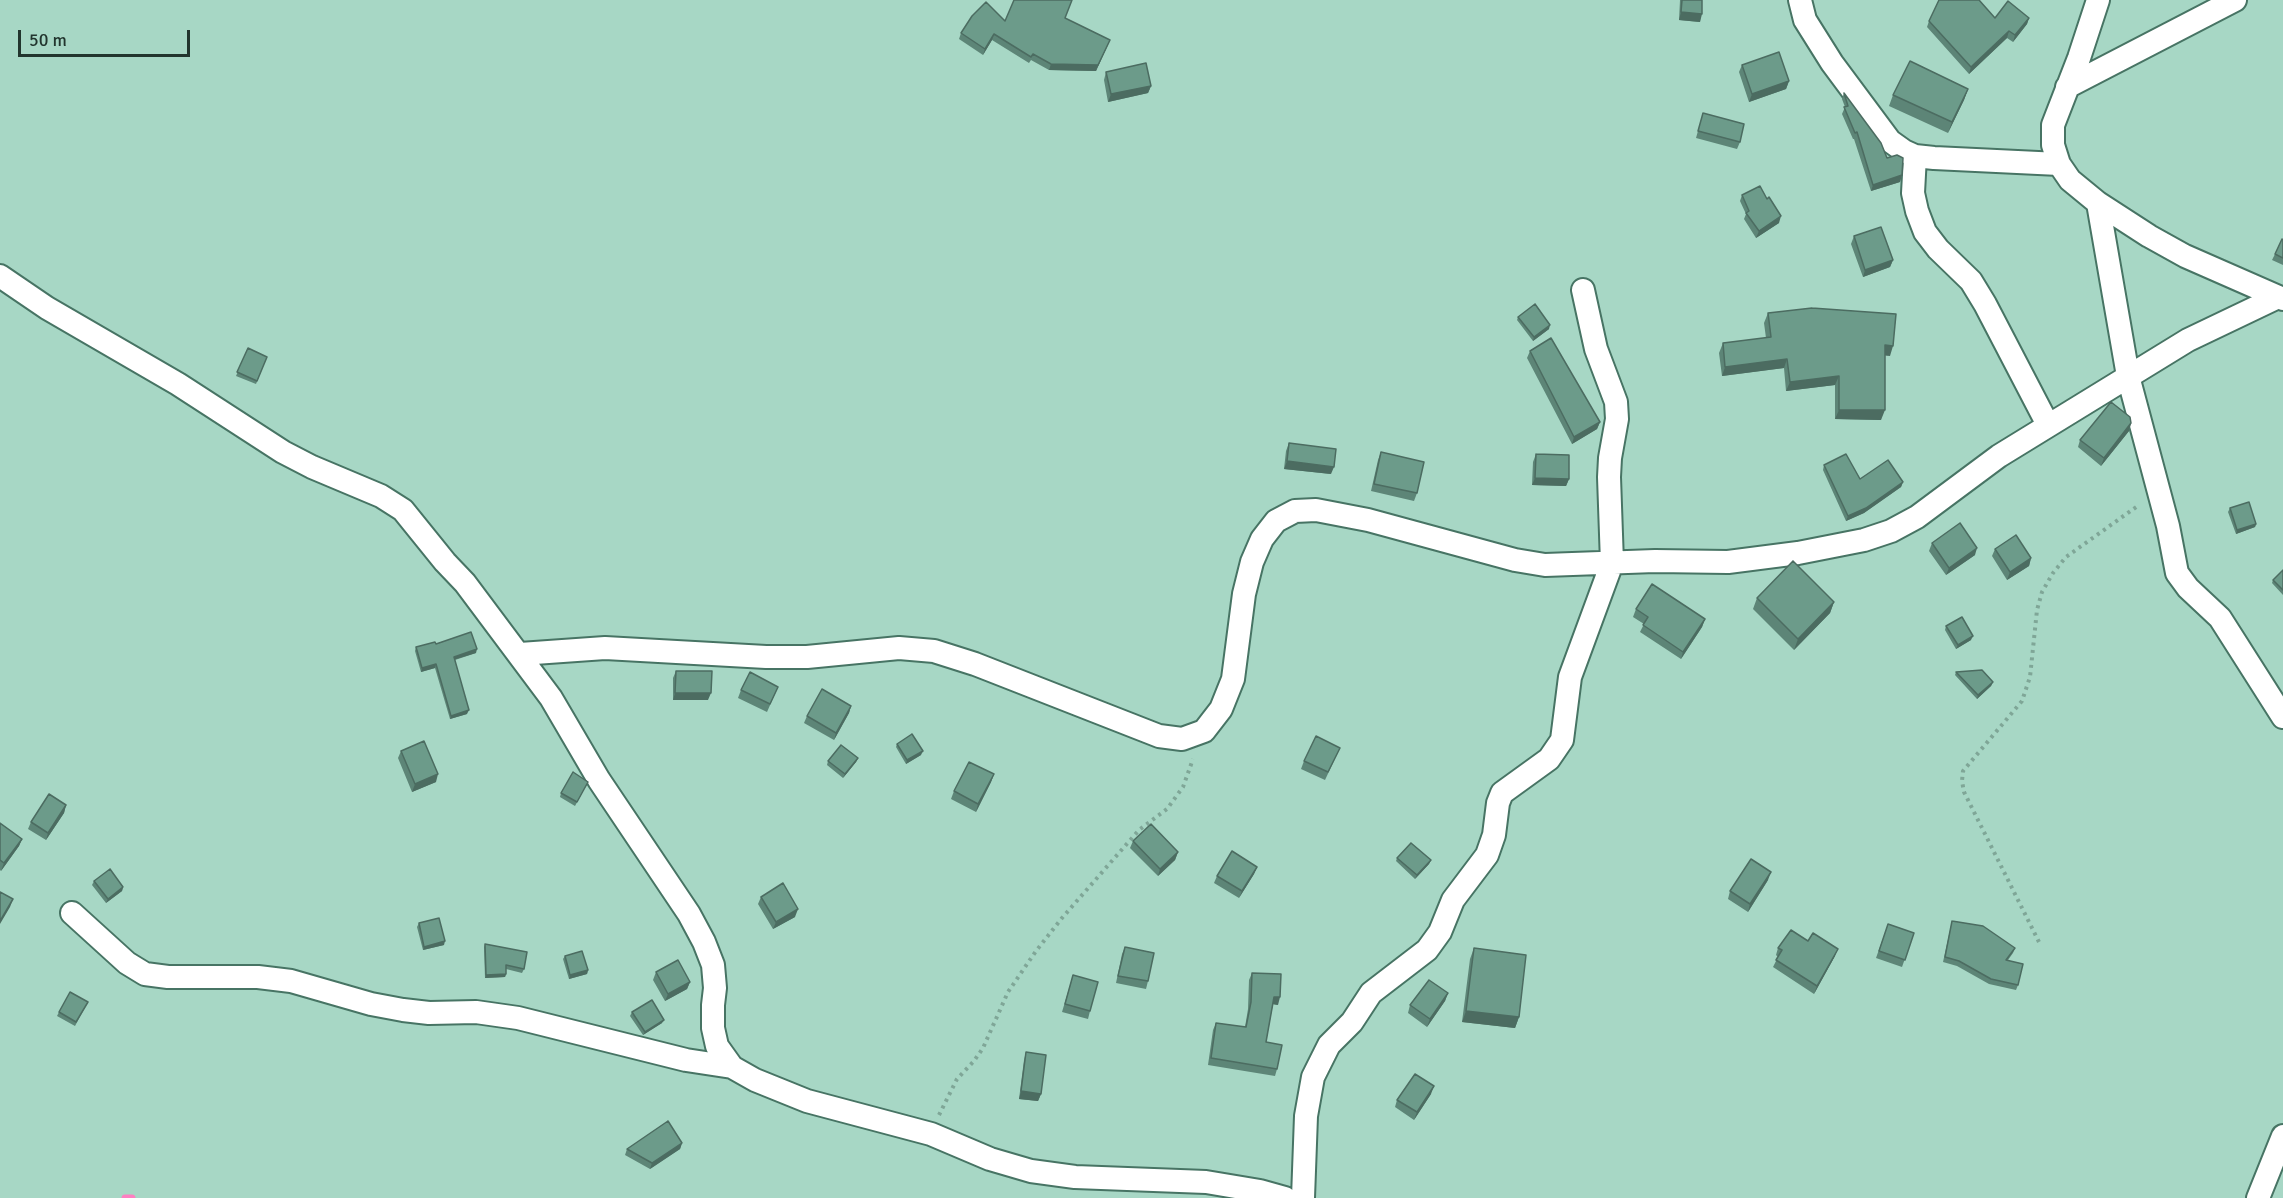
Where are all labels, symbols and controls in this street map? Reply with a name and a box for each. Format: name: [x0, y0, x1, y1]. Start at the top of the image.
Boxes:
scale bar: [21, 18, 194, 56]
text: 50 m: [29, 29, 67, 51]

